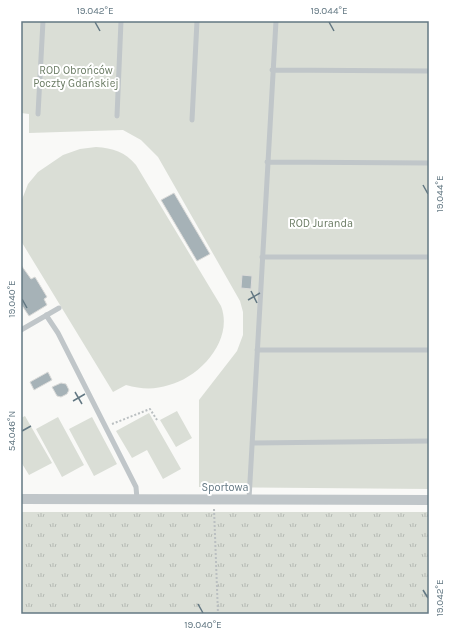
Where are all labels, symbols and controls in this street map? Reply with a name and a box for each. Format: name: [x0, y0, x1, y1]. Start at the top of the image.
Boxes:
text: 19.042°E: [76, 5, 114, 17]
text: 19.044°E: [310, 5, 348, 17]
park label: ROD Obrońców Poczty Gdańskiej: [33, 64, 119, 90]
text: 19.044°E: [434, 175, 446, 213]
park label: ROD Juranda: [289, 217, 353, 230]
text: 19.040°E: [6, 280, 18, 318]
text: 54.046°N: [6, 411, 18, 451]
street label: Sportowa: [201, 481, 249, 494]
text: 19.042°E: [434, 579, 446, 617]
text: 19.040°E: [184, 619, 222, 631]

